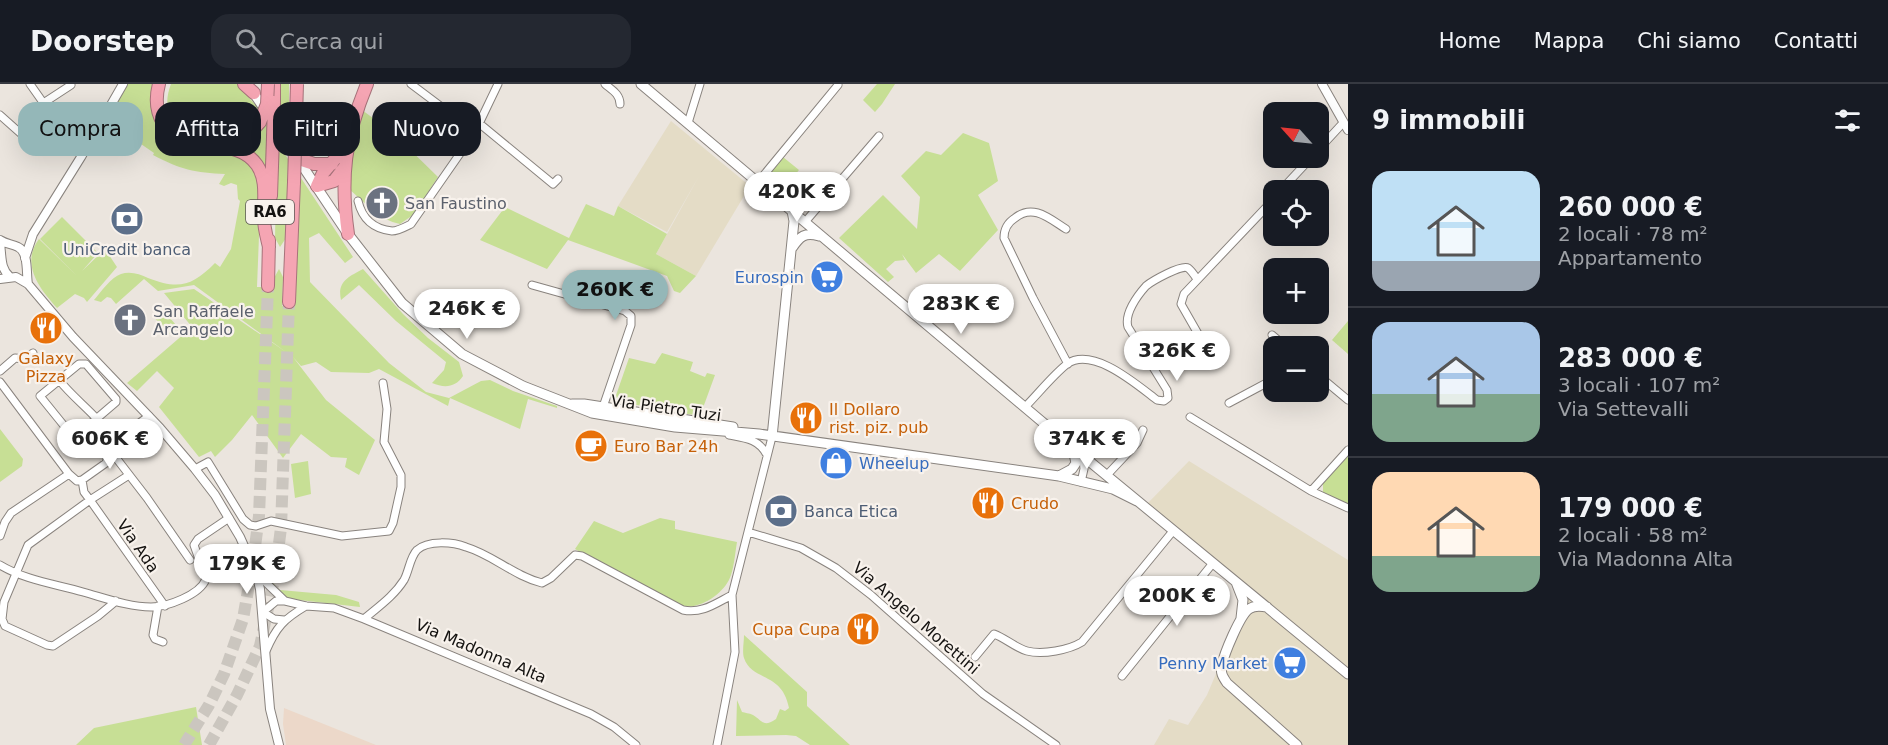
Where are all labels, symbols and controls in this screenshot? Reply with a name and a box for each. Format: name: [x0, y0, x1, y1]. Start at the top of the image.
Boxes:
search box: [211, 14, 631, 68]
text: Doorstep: [30, 25, 175, 58]
icon: search: [232, 25, 265, 58]
text: Cerca qui: [280, 29, 384, 54]
text: Home: [1439, 29, 1501, 53]
text: Mappa: [1534, 29, 1604, 53]
text: Chi siamo: [1637, 29, 1741, 53]
text: Contatti: [1774, 29, 1858, 53]
chip: Compra: [18, 102, 143, 156]
chip: Affitta: [155, 102, 261, 156]
chip: Filtri: [273, 102, 360, 156]
chip: Nuovo: [372, 102, 481, 156]
north arrow: [1263, 102, 1329, 168]
map controls: [1263, 102, 1329, 402]
icon: filters: [1831, 104, 1864, 137]
text: 9 immobili: [1372, 105, 1525, 135]
pin: 420K €: [748, 172, 846, 223]
text: 420K €: [758, 179, 836, 203]
button: locate: [1263, 180, 1329, 246]
church icon: San Faustino: [364, 185, 400, 221]
text: 260 000 €: [1558, 192, 1703, 222]
place label: San Faustino: [405, 194, 507, 213]
icon: home: [1420, 195, 1492, 267]
road number: RA6: [246, 200, 294, 224]
bank icon: UniCredit banca: [109, 201, 145, 237]
text: 2 locali · 78 m²: [1558, 222, 1708, 246]
place label: UniCredit banca: [63, 240, 191, 259]
text: Appartamento: [1558, 246, 1702, 270]
button: +: [1263, 258, 1329, 324]
supermarket icon: Eurospin: [809, 259, 845, 295]
place label: Eurospin: [735, 268, 804, 287]
pin: 260K €: [566, 270, 664, 321]
text: 260K €: [576, 277, 654, 301]
pin: 283K €: [912, 284, 1010, 335]
pin: 246K €: [418, 289, 516, 340]
text: 283K €: [922, 291, 1000, 315]
text: 246K €: [428, 296, 506, 320]
church icon: San Raffaele Arcangelo: [112, 302, 148, 338]
place label: San Raffaele Arcangelo: [153, 302, 254, 339]
restaurant icon: Galaxy Pizza: [28, 310, 64, 346]
pin: 326K €: [1128, 331, 1226, 382]
button: −: [1263, 336, 1329, 402]
text: 326K €: [1138, 338, 1216, 362]
text: 283 000 €: [1558, 343, 1703, 373]
icon: home: [1420, 346, 1492, 418]
place label: Galaxy Pizza: [18, 349, 74, 386]
text: 3 locali · 107 m²: [1558, 373, 1720, 397]
street label: Via Pietro Tuzi: [610, 391, 722, 425]
text: Via Settevalli: [1558, 397, 1689, 421]
restaurant icon: Il Dollaro rist. piz. pub: [788, 400, 824, 436]
place label: Il Dollaro rist. piz. pub: [829, 400, 928, 437]
pin: 606K €: [61, 419, 159, 470]
pin: 374K €: [1038, 419, 1136, 470]
text: 606K €: [71, 426, 149, 450]
text: 374K €: [1048, 426, 1126, 450]
cafe icon: Euro Bar 24h: [573, 428, 609, 464]
place label: Euro Bar 24h: [614, 437, 718, 456]
shop icon: Wheelup: [818, 445, 854, 481]
place label: Wheelup: [859, 454, 929, 473]
restaurant icon: Crudo: [970, 485, 1006, 521]
bank icon: Banca Etica: [763, 493, 799, 529]
text: 179 000 €: [1558, 493, 1703, 523]
place label: Crudo: [1011, 494, 1059, 513]
icon: home: [1420, 496, 1492, 568]
place label: Banca Etica: [804, 502, 898, 521]
street label: Via Ada: [113, 516, 163, 576]
text: 2 locali · 58 m²: [1558, 523, 1708, 547]
pin: 179K €: [198, 544, 296, 595]
text: Via Madonna Alta: [1558, 547, 1733, 571]
text: 179K €: [208, 551, 286, 575]
street label: Via Angelo Morettini: [849, 558, 983, 678]
pin: 200K €: [1128, 576, 1226, 627]
text: 200K €: [1138, 583, 1216, 607]
restaurant icon: Cupa Cupa: [845, 611, 881, 647]
street label: Via Madonna Alta: [413, 615, 549, 687]
place label: Cupa Cupa: [752, 620, 840, 639]
supermarket icon: Penny Market: [1272, 645, 1308, 681]
place label: Penny Market: [1158, 654, 1267, 673]

